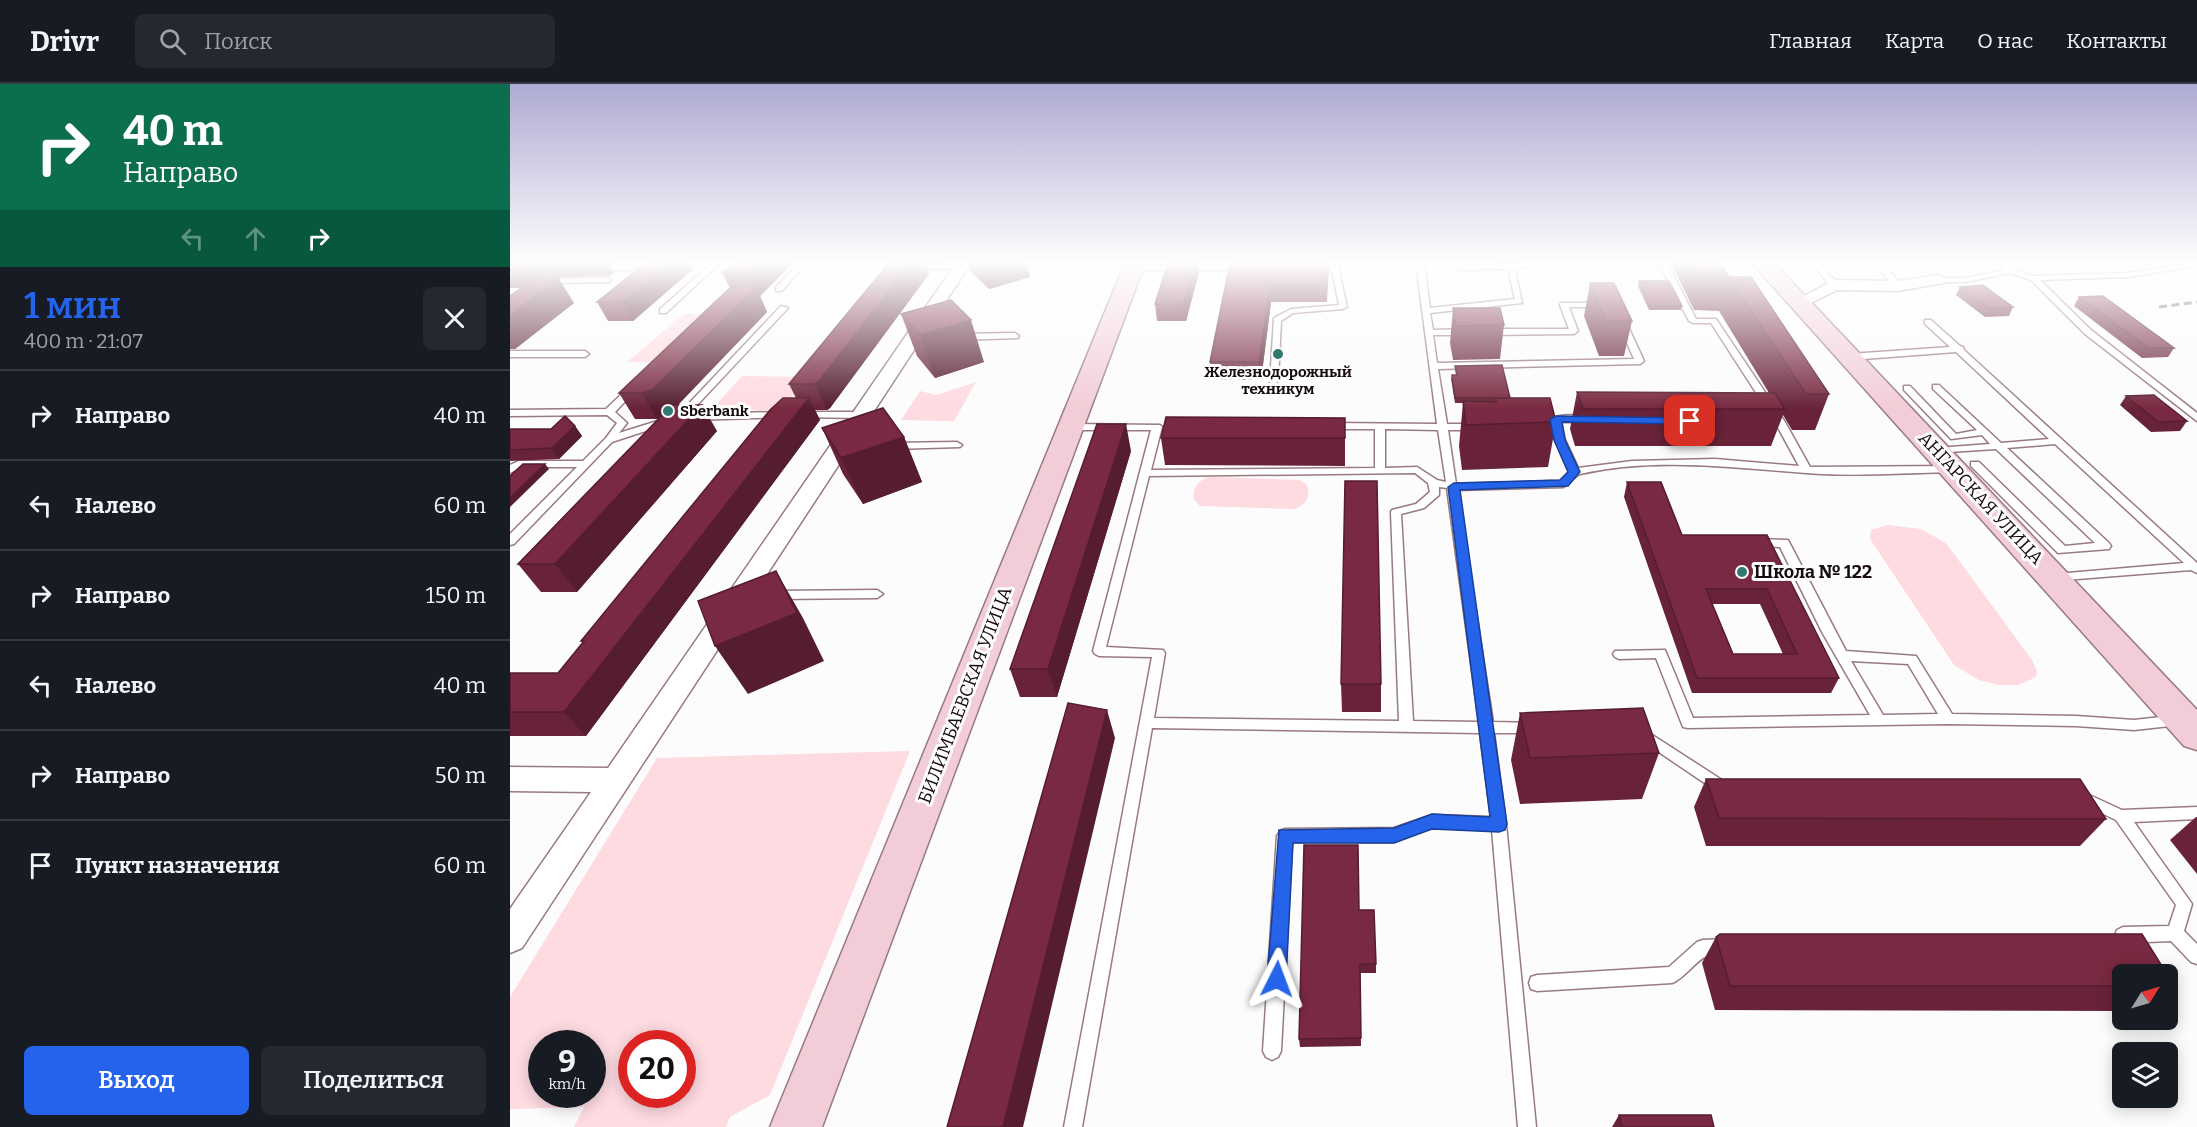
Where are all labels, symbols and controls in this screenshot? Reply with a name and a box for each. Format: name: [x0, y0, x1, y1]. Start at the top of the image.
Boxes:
search box: [135, 14, 555, 68]
text: Drivr: [30, 25, 99, 58]
icon: search: [156, 25, 189, 58]
text: Поиск: [204, 28, 272, 55]
text: Главная: [1769, 28, 1852, 54]
text: Карта: [1885, 28, 1944, 54]
text: О нас: [1977, 28, 2033, 54]
text: Контакты: [2066, 28, 2167, 54]
text: 40 m: [123, 106, 223, 156]
icon: right: [24, 108, 102, 186]
text: Направо: [123, 157, 238, 189]
icon: left: [176, 222, 209, 255]
icon: ahead: [239, 222, 272, 255]
icon: right: [302, 222, 335, 255]
text: 1 мин: [24, 284, 121, 328]
button: close: [423, 287, 486, 350]
text: 400 m · 21:07: [24, 329, 143, 353]
marker: Железнодорожный техникум: [1271, 347, 1285, 361]
place label: Железнодорожный техникум: [1204, 363, 1352, 398]
pin: [1664, 395, 1715, 446]
icon: right: [24, 399, 57, 432]
text: Направо: [75, 402, 170, 429]
text: 40 m: [434, 402, 486, 429]
place label: Sberbank: [680, 402, 749, 420]
marker: Sberbank: [661, 404, 675, 418]
icon: arrive: [1673, 404, 1706, 437]
street label: АНГАРСКАЯ УЛИЦА: [1914, 427, 2048, 569]
icon: left: [24, 489, 57, 522]
text: Налево: [75, 492, 156, 519]
text: 60 m: [434, 492, 486, 519]
place label: Школа № 122: [1754, 561, 1872, 583]
marker: Школа № 122: [1735, 565, 1749, 579]
icon: right: [24, 579, 57, 612]
text: Направо: [75, 582, 170, 609]
text: 150 m: [426, 582, 486, 609]
street label: БИЛИМБАЕВСКАЯ УЛИЦА: [913, 583, 1017, 807]
icon: left: [24, 669, 57, 702]
text: Налево: [75, 672, 156, 699]
text: 40 m: [434, 672, 486, 699]
icon: right: [24, 759, 57, 792]
text: Направо: [75, 762, 170, 789]
text: 50 m: [435, 762, 486, 789]
icon: arrive: [24, 849, 57, 882]
text: Пункт назначения: [75, 852, 280, 879]
text: 60 m: [434, 852, 486, 879]
position arrow: [1245, 947, 1309, 1011]
north arrow: [2112, 964, 2178, 1030]
map controls: [2112, 964, 2178, 1108]
speed limit sign: 20: [618, 1030, 696, 1108]
button: layers: [2112, 1042, 2178, 1108]
text: 9: [558, 1044, 576, 1080]
button: Выход: [24, 1046, 249, 1115]
button: Поделиться: [261, 1046, 486, 1115]
text: km/h: [548, 1075, 586, 1093]

